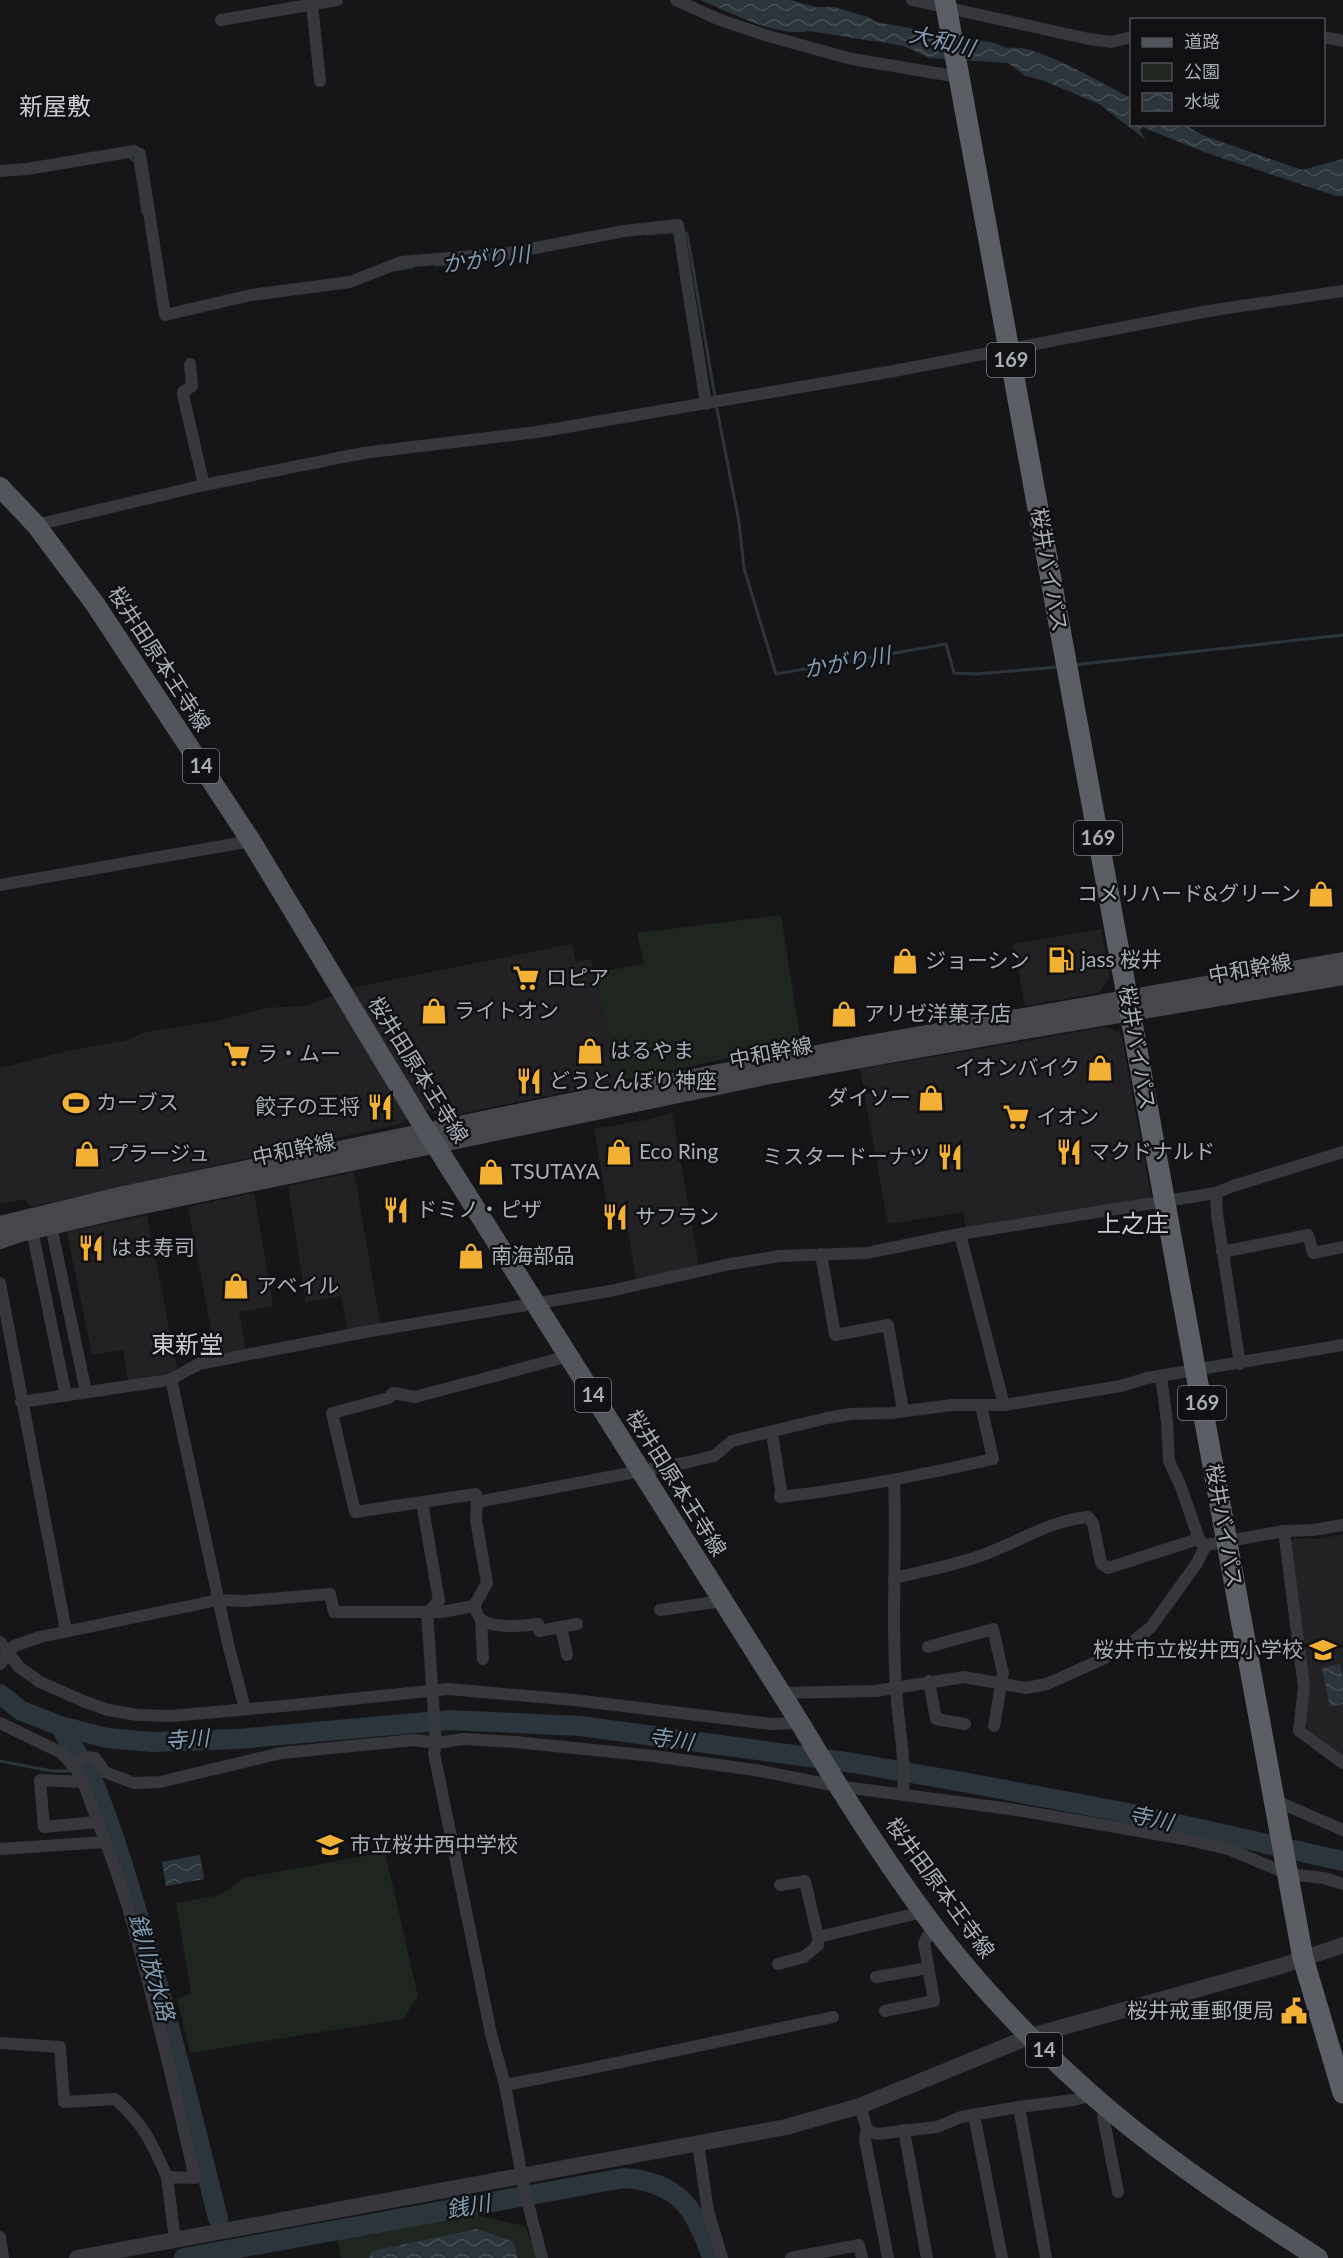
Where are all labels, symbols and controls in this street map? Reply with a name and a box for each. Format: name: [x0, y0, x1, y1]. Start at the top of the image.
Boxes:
legend: [1130, 18, 1325, 126]
water label: 大和川: [907, 20, 979, 62]
text: 道路: [1184, 30, 1220, 52]
text: 公園: [1184, 60, 1220, 82]
text: 水域: [1184, 90, 1220, 112]
district label: 新屋敷: [19, 91, 91, 120]
water label: かがり川: [441, 239, 533, 277]
road number: 169: [987, 343, 1035, 377]
street label: 桜井バイパス: [1027, 506, 1074, 634]
street label: 桜井田原本王寺線: [104, 581, 216, 735]
water label: かがり川: [801, 640, 895, 682]
road number: 14: [183, 749, 219, 783]
road number: 169: [1074, 821, 1122, 855]
shop icon: コメリハード&グリーン: [1306, 879, 1336, 909]
place label: コメリハード&グリーン: [1077, 880, 1301, 905]
fuel station icon: jass 桜井: [1046, 945, 1076, 975]
shop icon: ジョーシン: [890, 946, 920, 976]
place label: jass 桜井: [1080, 946, 1162, 971]
place label: ジョーシン: [925, 947, 1030, 972]
street label: 中和幹線: [1206, 948, 1293, 987]
supermarket icon: ロピア: [511, 963, 541, 993]
place label: ロピア: [546, 964, 609, 989]
street label: 桜井バイパス: [1115, 984, 1162, 1112]
street label: 桜井田原本王寺線: [364, 991, 474, 1147]
shop icon: ライトオン: [419, 996, 449, 1026]
place label: ライトオン: [454, 997, 559, 1022]
shop icon: アリゼ洋菓子店: [829, 999, 859, 1029]
place label: アリゼ洋菓子店: [864, 1000, 1011, 1025]
street label: 中和幹線: [727, 1031, 814, 1072]
shop icon: はるやま: [575, 1036, 605, 1066]
place label: はるやま: [610, 1037, 694, 1062]
supermarket icon: ラ・ムー: [222, 1039, 252, 1069]
place label: ラ・ムー: [257, 1040, 341, 1065]
shop icon: イオンバイク: [1085, 1053, 1115, 1083]
place label: イオンバイク: [954, 1054, 1080, 1079]
restaurant icon: どうとんぼり神座: [514, 1066, 544, 1096]
place label: どうとんぼり神座: [549, 1067, 717, 1092]
shop icon: ダイソー: [916, 1083, 946, 1113]
place label: ダイソー: [827, 1084, 911, 1109]
sports icon: カーブス: [61, 1088, 91, 1118]
place label: カーブス: [96, 1089, 179, 1114]
restaurant icon: 餃子の王将: [365, 1092, 395, 1122]
place label: 餃子の王将: [255, 1093, 360, 1118]
supermarket icon: イオン: [1001, 1102, 1031, 1132]
place label: イオン: [1036, 1103, 1099, 1128]
street label: 中和幹線: [250, 1128, 337, 1169]
shop icon: Eco Ring: [604, 1137, 634, 1167]
restaurant icon: マクドナルド: [1054, 1137, 1084, 1167]
place label: Eco Ring: [639, 1138, 719, 1163]
place label: マクドナルド: [1089, 1138, 1215, 1163]
shop icon: プラージュ: [72, 1139, 102, 1169]
place label: プラージュ: [107, 1140, 210, 1165]
restaurant icon: ミスタードーナツ: [935, 1142, 965, 1172]
place label: ミスタードーナツ: [762, 1143, 930, 1168]
shop icon: TSUTAYA: [476, 1157, 506, 1187]
place label: TSUTAYA: [511, 1158, 600, 1183]
restaurant icon: ドミノ・ピザ: [381, 1195, 411, 1225]
place label: ドミノ・ピザ: [416, 1196, 542, 1221]
restaurant icon: サフラン: [600, 1202, 630, 1232]
place label: サフラン: [635, 1203, 719, 1228]
district label: 上之庄: [1097, 1208, 1169, 1237]
restaurant icon: はま寿司: [76, 1233, 106, 1263]
place label: はま寿司: [111, 1234, 195, 1259]
shop icon: 南海部品: [456, 1241, 486, 1271]
place label: 南海部品: [491, 1242, 575, 1267]
shop icon: アベイル: [221, 1271, 251, 1301]
place label: アベイル: [256, 1272, 340, 1297]
district label: 東新堂: [151, 1329, 223, 1358]
road number: 14: [575, 1378, 611, 1412]
road number: 169: [1178, 1386, 1226, 1420]
street label: 桜井田原本王寺線: [622, 1404, 732, 1560]
street label: 桜井バイパス: [1202, 1462, 1249, 1590]
school or university icon: 桜井市立桜井西小学校: [1308, 1635, 1338, 1665]
place label: 桜井市立桜井西小学校: [1093, 1636, 1303, 1661]
water label: 寺川: [647, 1722, 697, 1755]
water label: 寺川: [164, 1723, 212, 1754]
water label: 寺川: [1127, 1800, 1177, 1836]
street label: 桜井田原本王寺線: [882, 1812, 1001, 1962]
school or university icon: 市立桜井西中学校: [315, 1830, 345, 1860]
place label: 市立桜井西中学校: [350, 1831, 518, 1856]
water label: 銭川放水路: [124, 1910, 181, 2025]
public building icon: 桜井戒重郵便局: [1279, 1996, 1309, 2026]
place label: 桜井戒重郵便局: [1127, 1997, 1274, 2022]
road number: 14: [1026, 2033, 1062, 2067]
water label: 銭川: [444, 2188, 494, 2223]

